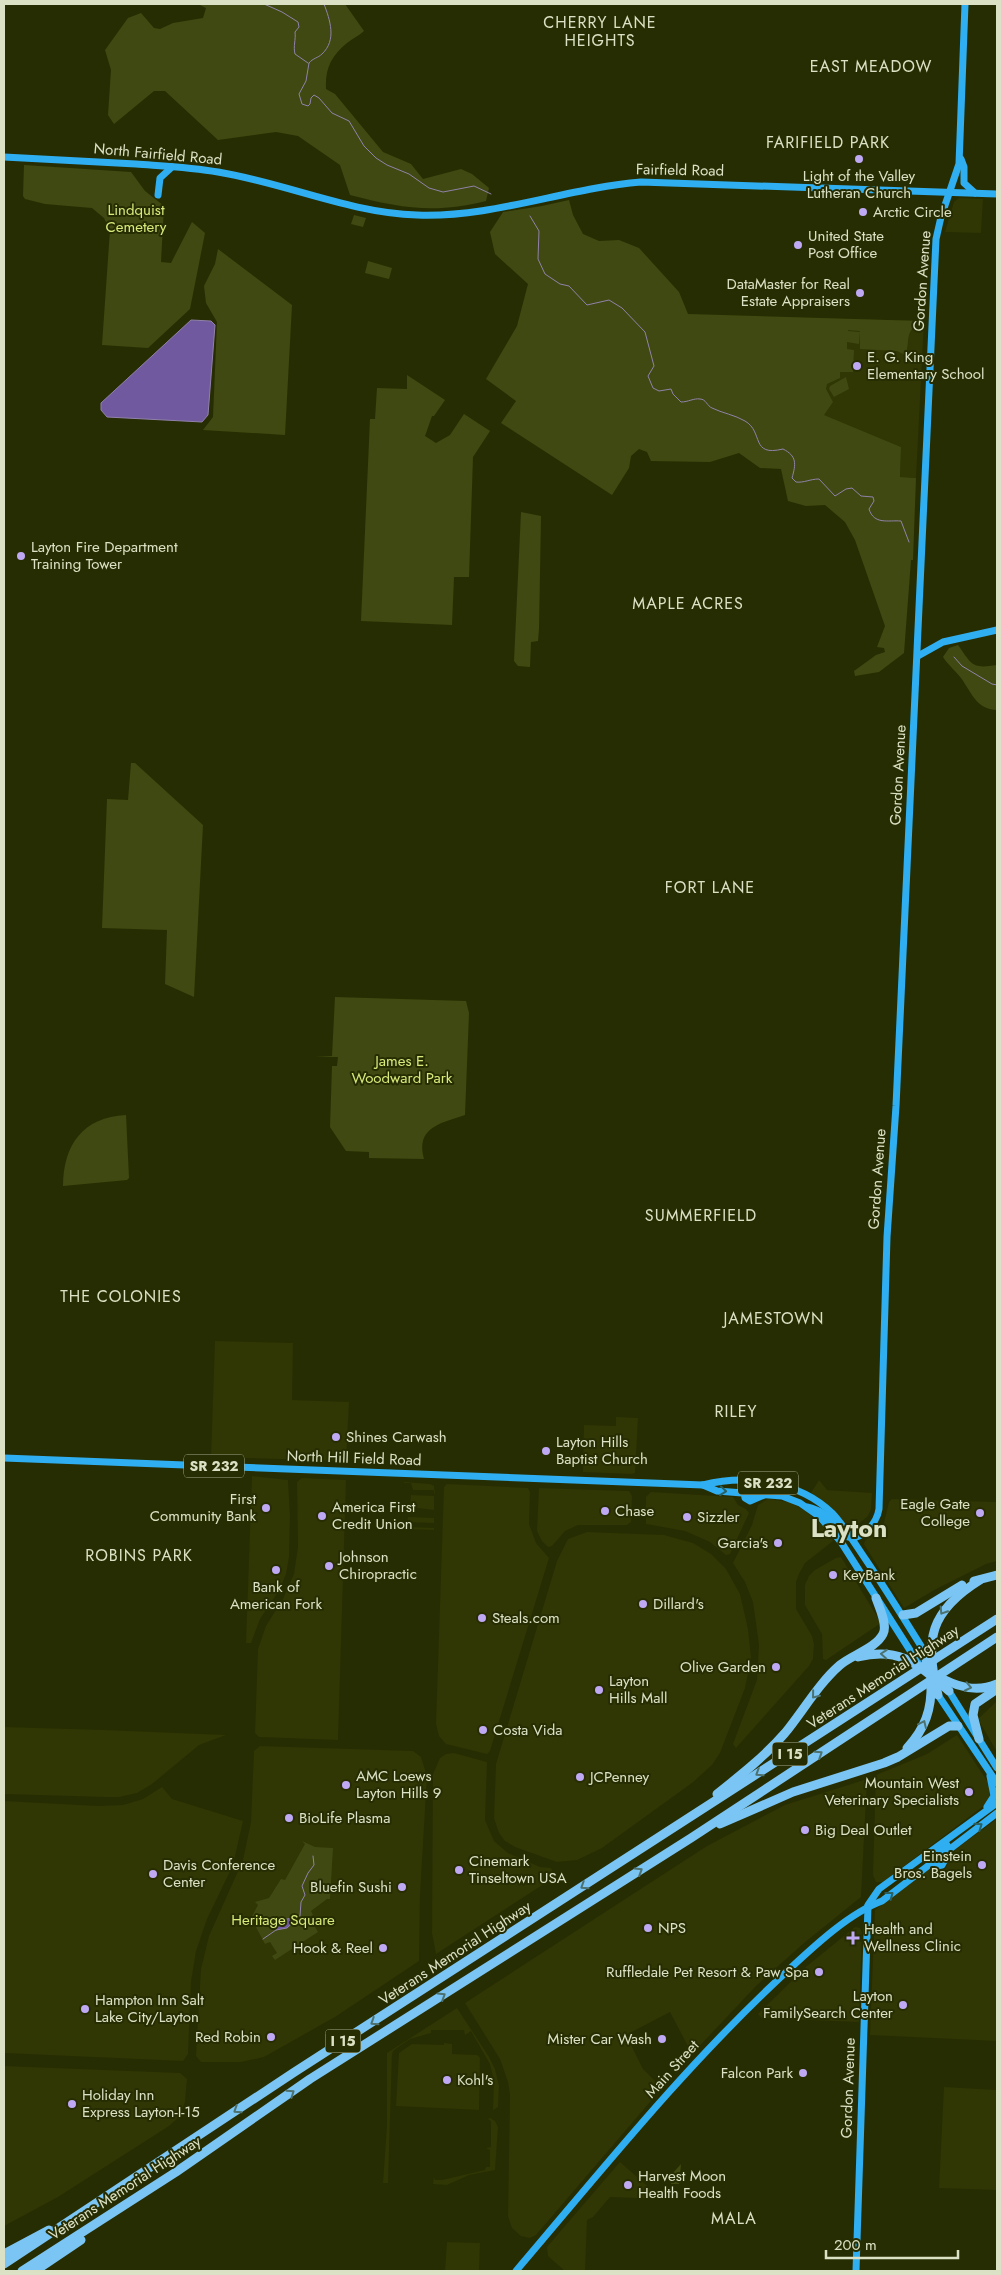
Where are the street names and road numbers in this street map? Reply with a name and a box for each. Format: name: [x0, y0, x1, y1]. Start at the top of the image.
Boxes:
street label: North Fairfield Road: [93, 137, 223, 171]
street label: Fairfield Road: [636, 158, 724, 182]
street label: Gordon Avenue: [908, 230, 937, 332]
street label: Gordon Avenue: [884, 724, 912, 826]
street label: Gordon Avenue: [863, 1128, 892, 1230]
street label: North Hill Field Road: [286, 1445, 422, 1471]
road number: SR 232: [184, 1454, 244, 1478]
road number: SR 232: [738, 1472, 798, 1495]
street label: Veterans Memorial Highway: [803, 1619, 964, 1735]
road number: I 15: [772, 1742, 808, 1766]
street label: Veterans Memorial Highway: [375, 1895, 536, 2011]
road number: I 15: [326, 2030, 360, 2052]
street label: Main Street: [640, 2035, 704, 2103]
street label: Gordon Avenue: [835, 2037, 861, 2139]
street label: Veterans Memorial Highway: [45, 2130, 206, 2246]

